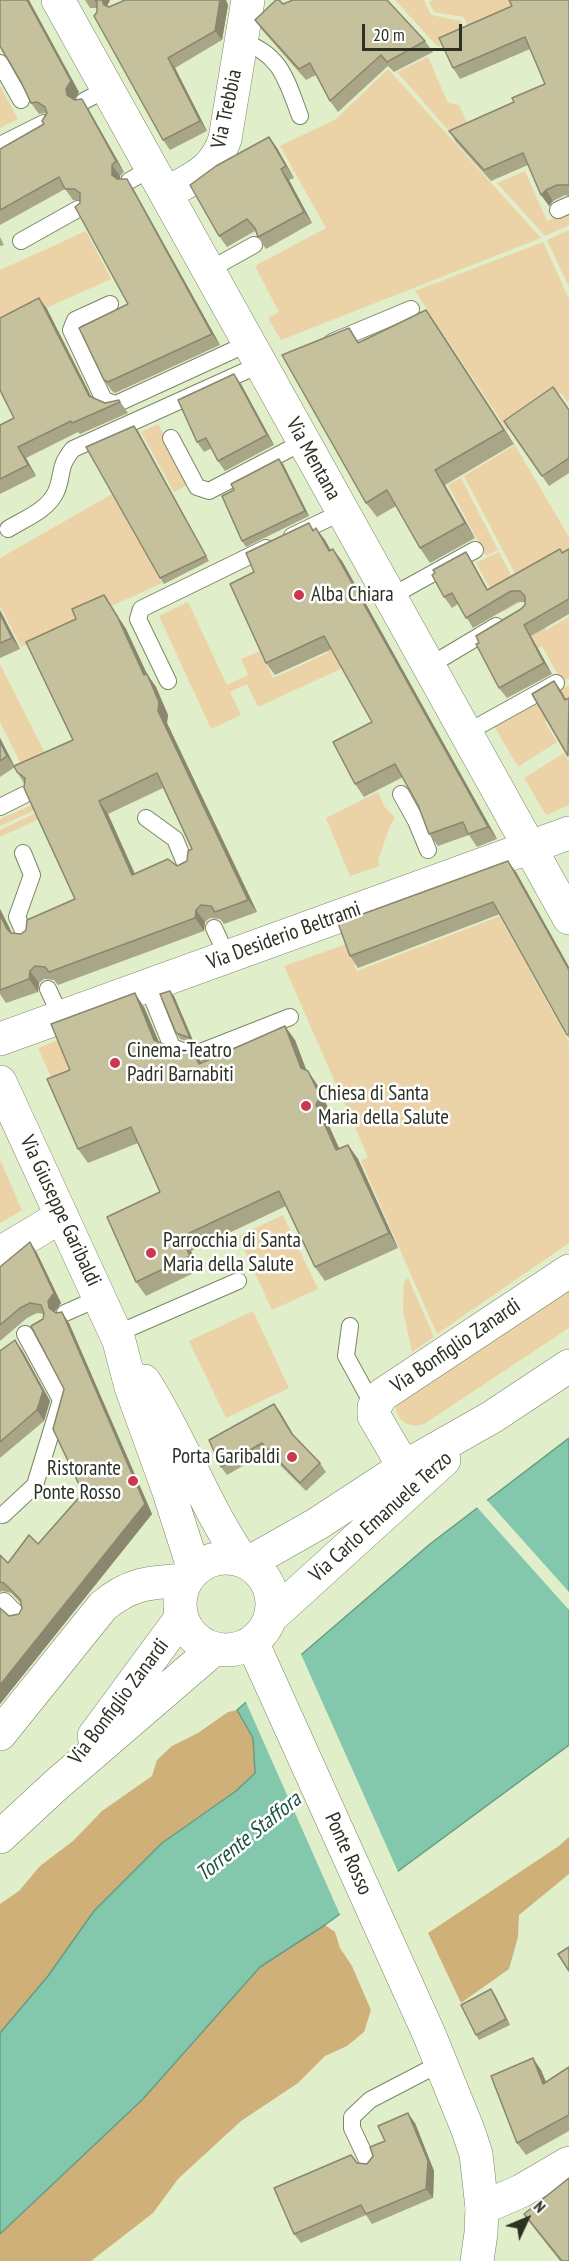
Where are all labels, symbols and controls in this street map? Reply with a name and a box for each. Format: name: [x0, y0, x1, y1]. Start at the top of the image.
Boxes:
scale bar: [365, 12, 466, 50]
text: 20 m: [373, 23, 405, 46]
street label: Via Trebbia: [206, 67, 248, 151]
street label: Via Mentana: [280, 413, 346, 505]
place label: Alba Chiara: [311, 582, 394, 608]
marker: Alba Chiara: [292, 588, 306, 602]
street label: Via Desiderio Beltrami: [204, 897, 364, 975]
place label: Cinema-Teatro Padri Barnabiti: [127, 1038, 234, 1088]
marker: Cinema-Teatro Padri Barnabiti: [108, 1056, 122, 1070]
place label: Chiesa di Santa Maria della Salute: [318, 1081, 449, 1131]
marker: Chiesa di Santa Maria della Salute: [299, 1099, 313, 1113]
street label: Via Giuseppe Garibaldi: [14, 1132, 106, 1290]
place label: Parrocchia di Santa Maria della Salute: [163, 1228, 301, 1278]
marker: Parrocchia di Santa Maria della Salute: [144, 1246, 158, 1260]
street label: Via Bonfiglio Zanardi: [386, 1293, 526, 1399]
place label: Porta Garibaldi: [172, 1444, 280, 1470]
street label: Via Carlo Emanuele Terzo: [305, 1446, 457, 1588]
marker: Porta Garibaldi: [285, 1450, 299, 1464]
place label: Ristorante Ponte Rosso: [34, 1456, 121, 1506]
marker: Ristorante Ponte Rosso: [126, 1474, 140, 1488]
street label: Via Bonfiglio Zanardi: [64, 1634, 174, 1770]
water label: Torrente Staffora: [191, 1787, 307, 1887]
street label: Ponte Rosso: [319, 1809, 377, 1899]
north arrow: [497, 2189, 557, 2249]
text: N: [530, 2196, 550, 2217]

